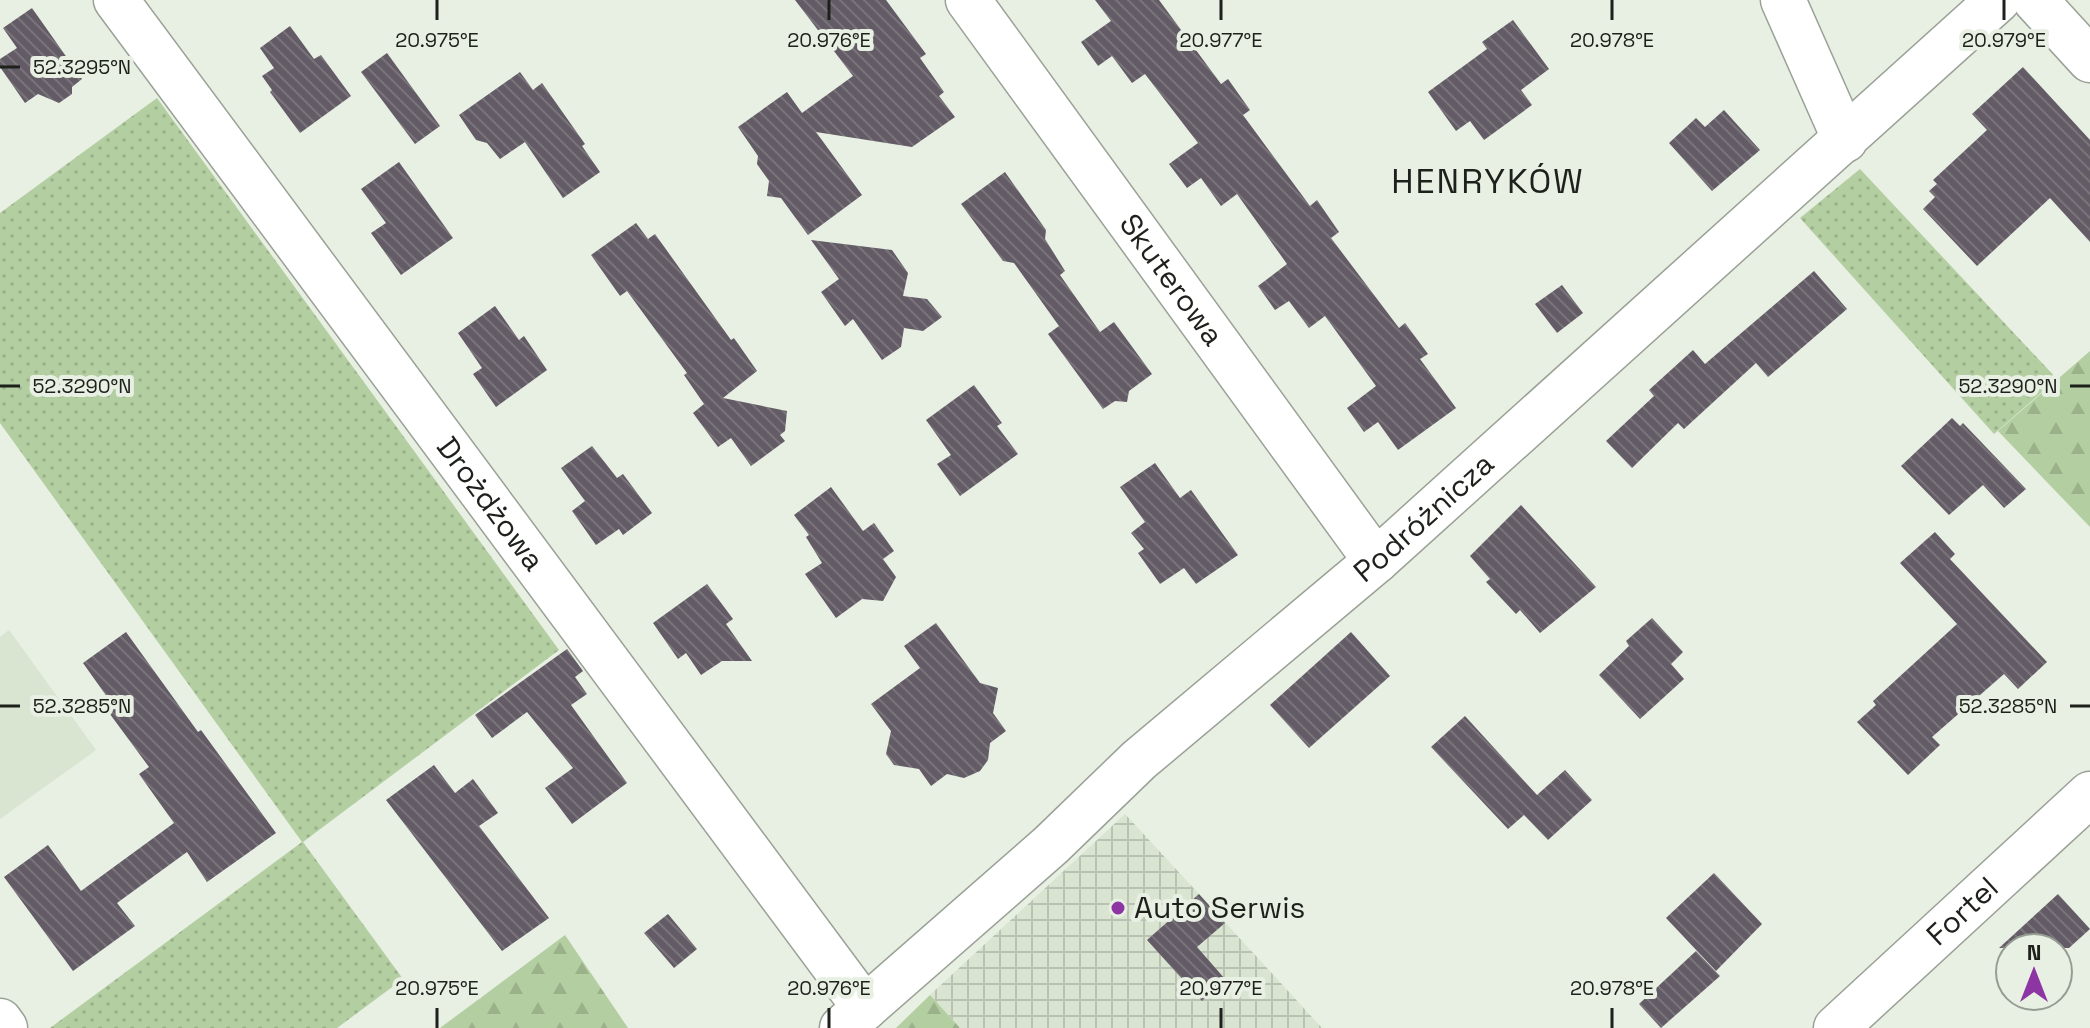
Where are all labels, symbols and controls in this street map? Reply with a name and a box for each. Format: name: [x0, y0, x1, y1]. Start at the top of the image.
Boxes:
text: 20.975°E: [395, 27, 479, 53]
text: 20.976°E: [787, 27, 871, 53]
text: 20.977°E: [1180, 27, 1262, 53]
text: 20.978°E: [1570, 27, 1654, 53]
text: 20.979°E: [1962, 27, 2046, 53]
text: 52.3295°N: [33, 54, 131, 80]
district label: HENRYKÓW: [1391, 160, 1585, 203]
street label: Skuterowa: [1111, 206, 1233, 353]
text: 52.3290°N: [33, 373, 132, 399]
text: 52.3290°N: [1959, 373, 2058, 399]
street label: Drożdżowa: [428, 429, 554, 579]
street label: Podróżnicza: [1345, 444, 1502, 591]
text: 52.3285°N: [33, 693, 131, 719]
text: 52.3285°N: [1959, 693, 2057, 719]
street label: Fortel: [1918, 868, 2006, 954]
place label: Auto Serwis: [1134, 888, 1305, 927]
marker: Auto Serwis: [1109, 899, 1127, 917]
north arrow: [1994, 932, 2074, 1012]
text: N: [2027, 938, 2041, 966]
text: 20.975°E: [395, 975, 479, 1001]
text: 20.976°E: [787, 975, 871, 1001]
text: 20.977°E: [1180, 975, 1262, 1001]
text: 20.978°E: [1570, 975, 1654, 1001]

